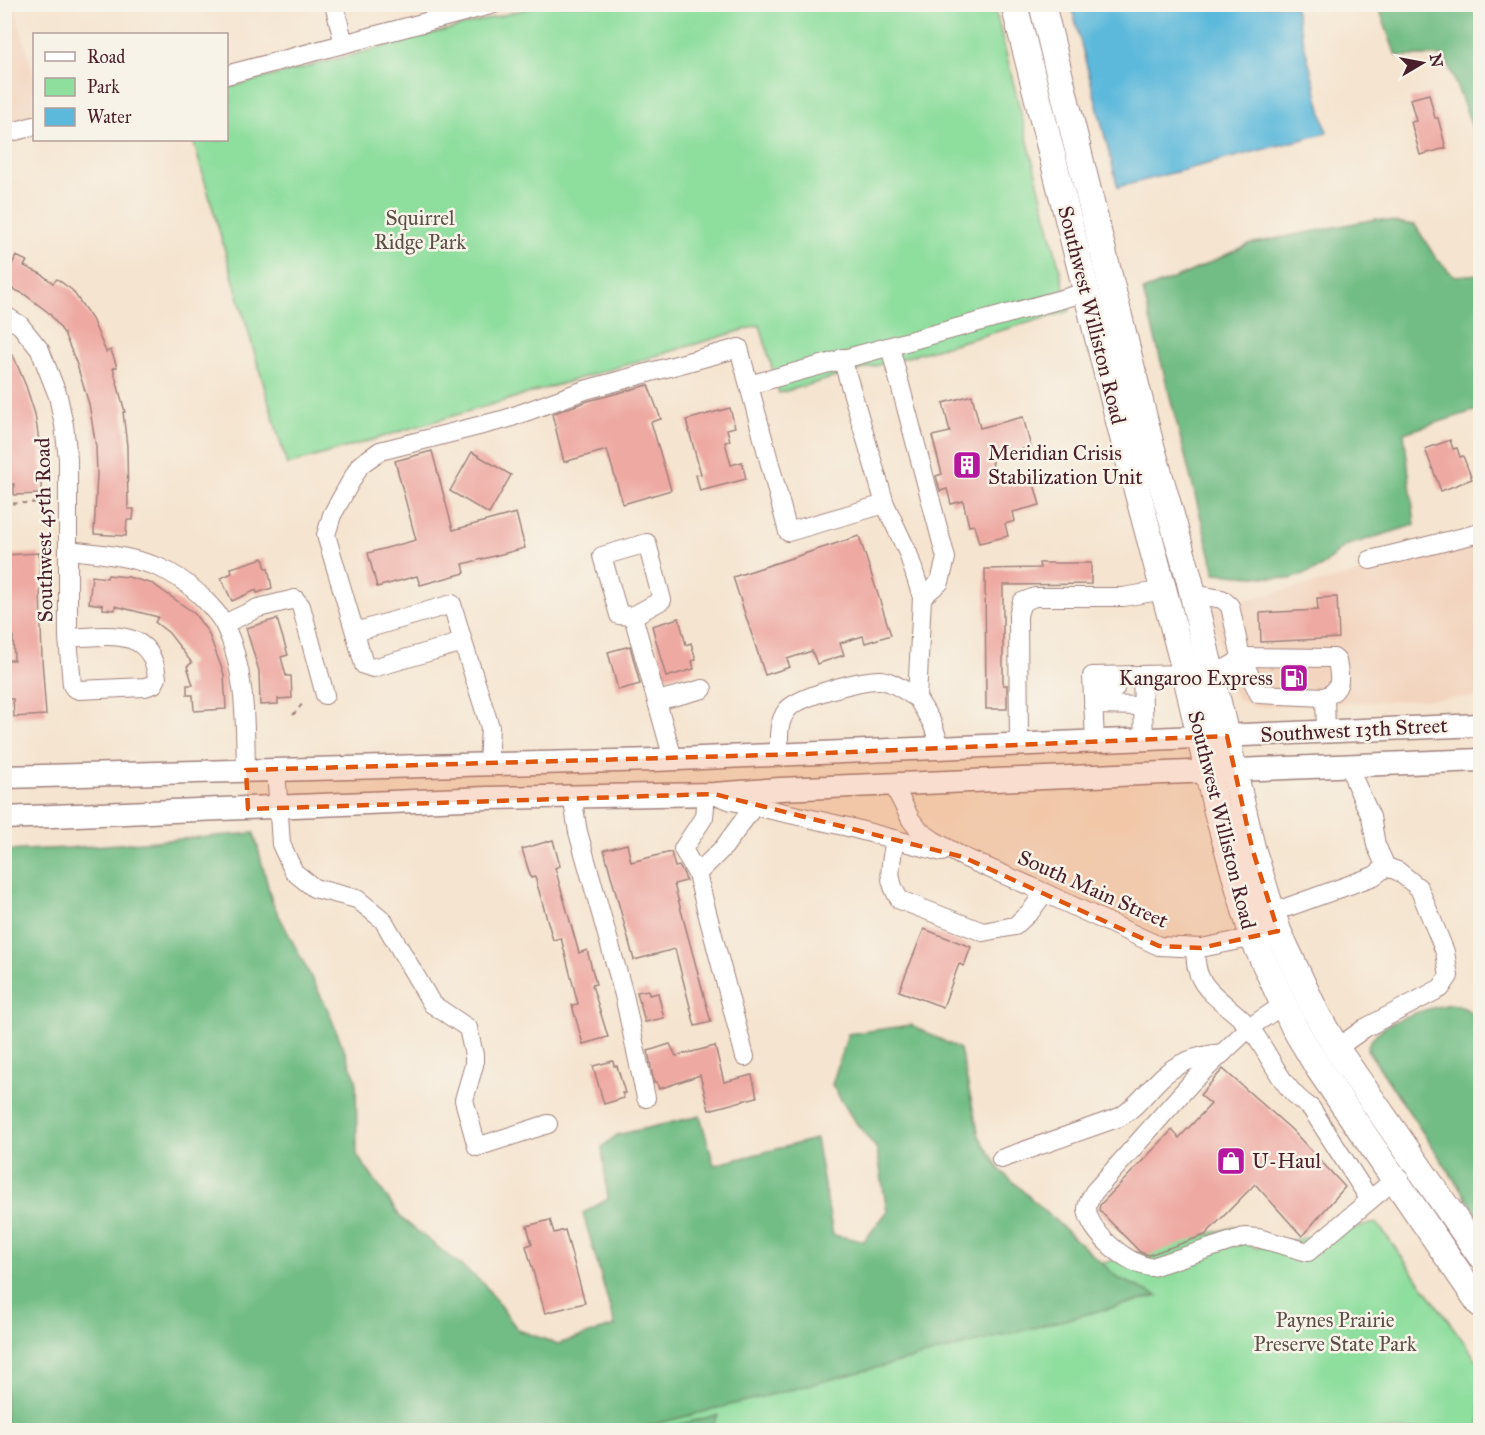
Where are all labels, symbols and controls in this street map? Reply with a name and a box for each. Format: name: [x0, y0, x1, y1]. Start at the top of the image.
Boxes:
legend: [33, 33, 228, 141]
north arrow: [1392, 33, 1452, 93]
text: Road: [87, 46, 125, 68]
text: N: [1426, 52, 1447, 69]
text: Park: [87, 76, 120, 98]
text: Water: [87, 106, 132, 128]
street label: Southwest Williston Road: [1052, 203, 1132, 427]
park label: Squirrel Ridge Park: [374, 205, 466, 255]
street label: Southwest 45th Road: [29, 437, 59, 623]
place label: Meridian Crisis Stabilization Unit: [988, 440, 1143, 490]
building icon: Meridian Crisis Stabilization Unit: [951, 449, 983, 481]
fuel station icon: Kangaroo Express: [1278, 662, 1310, 694]
place label: Kangaroo Express: [1119, 665, 1273, 691]
street label: Southwest Williston Road: [1182, 708, 1262, 932]
street label: Southwest 13th Street: [1260, 712, 1449, 748]
street label: South Main Street: [1014, 844, 1173, 934]
shop icon: U-Haul: [1215, 1145, 1247, 1177]
place label: U-Haul: [1252, 1148, 1321, 1174]
park label: Paynes Prairie Preserve State Park: [1253, 1307, 1417, 1357]

